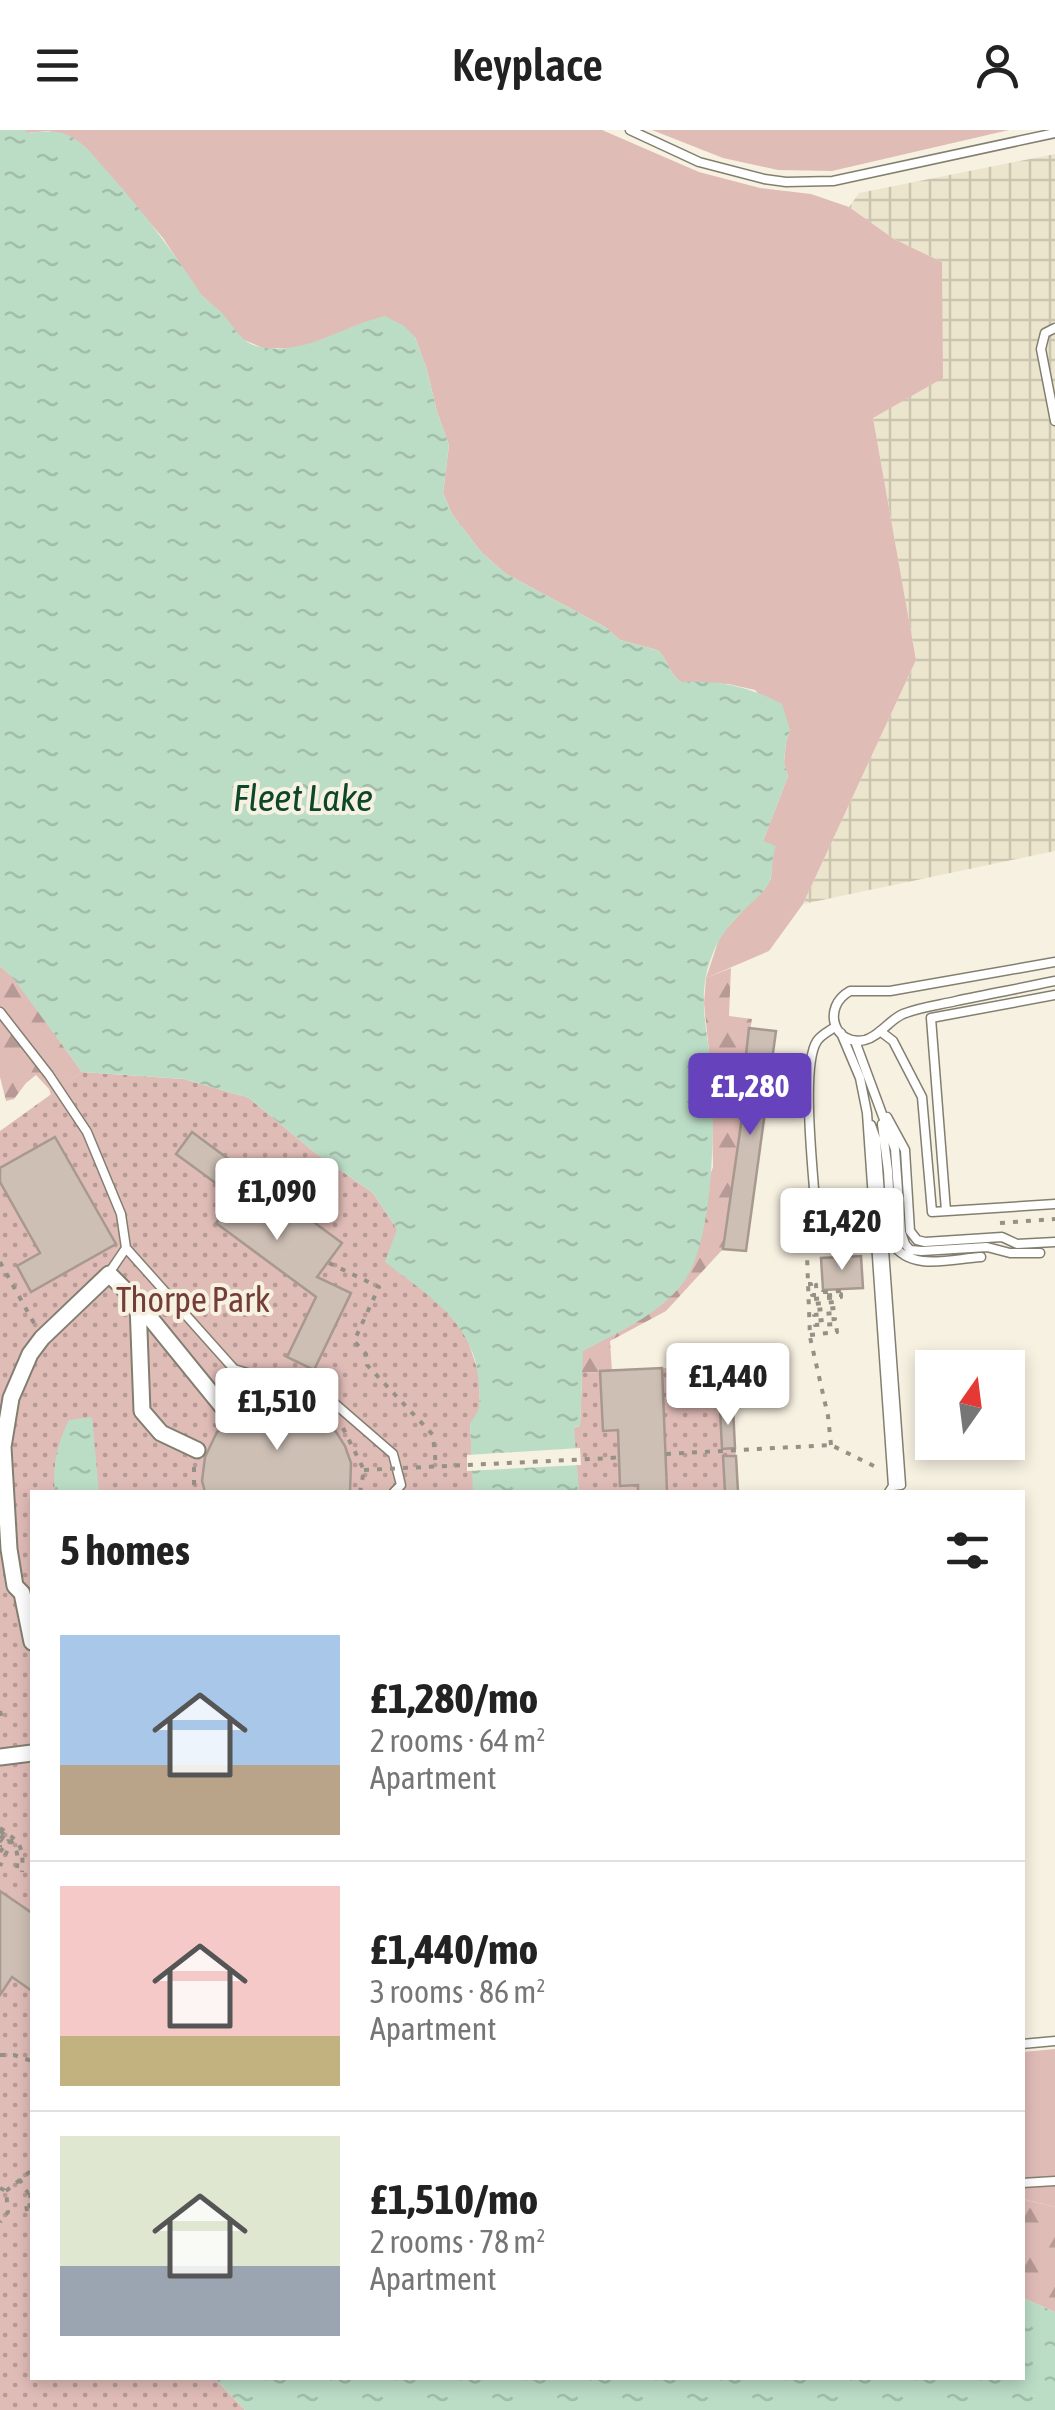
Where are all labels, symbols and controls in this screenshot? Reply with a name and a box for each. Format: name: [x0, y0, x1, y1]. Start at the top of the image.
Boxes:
icon: menu: [30, 38, 85, 93]
icon: person: [970, 38, 1025, 93]
text: Keyplace: [452, 39, 603, 91]
water label: Fleet Lake: [233, 776, 373, 819]
pin: £1,280: [669, 1053, 831, 1138]
text: £1,280: [710, 1067, 790, 1104]
pin: £1,090: [196, 1158, 358, 1243]
text: £1,090: [237, 1172, 317, 1209]
pin: £1,420: [761, 1188, 923, 1273]
text: £1,420: [802, 1202, 882, 1239]
park label: Thorpe Park: [116, 1279, 270, 1319]
pin: £1,440: [647, 1343, 809, 1428]
north arrow: [915, 1350, 1025, 1460]
map controls: [915, 1350, 1025, 1460]
text: £1,440: [688, 1357, 768, 1394]
pin: £1,510: [196, 1368, 358, 1453]
text: £1,510: [237, 1382, 317, 1419]
icon: filters: [940, 1523, 995, 1578]
text: 5 homes: [60, 1526, 190, 1574]
text: £1,280/mo: [370, 1674, 538, 1722]
icon: home: [140, 1675, 260, 1795]
text: 2 rooms · 64 m²: [370, 1722, 545, 1759]
text: Apartment: [370, 1759, 496, 1796]
text: £1,440/mo: [370, 1925, 538, 1973]
icon: home: [140, 1926, 260, 2046]
text: 3 rooms · 86 m²: [370, 1973, 545, 2010]
text: Apartment: [370, 2010, 496, 2047]
text: £1,510/mo: [370, 2175, 538, 2223]
icon: home: [140, 2176, 260, 2296]
text: 2 rooms · 78 m²: [370, 2223, 545, 2260]
text: Apartment: [370, 2260, 496, 2297]

